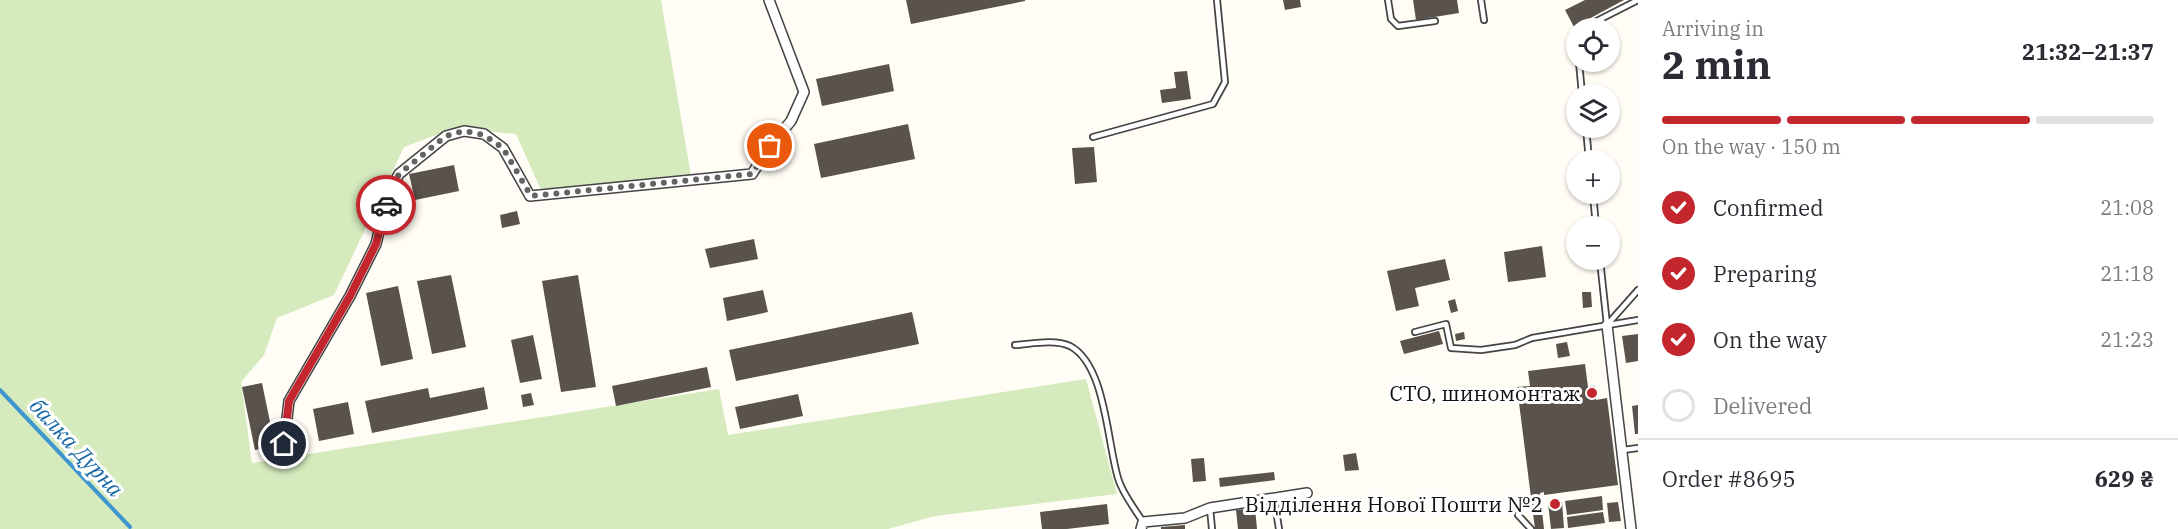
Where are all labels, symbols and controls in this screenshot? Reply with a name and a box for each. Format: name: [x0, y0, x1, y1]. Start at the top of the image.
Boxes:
text: Arriving in: [1662, 15, 1764, 42]
map controls: [1566, 18, 1620, 270]
button: locate: [1566, 18, 1620, 72]
text: 21:32–21:37: [2022, 37, 2154, 66]
text: 2 min: [1662, 39, 1771, 90]
button: layers: [1566, 84, 1620, 138]
pin: [744, 120, 795, 171]
icon: bag: [753, 129, 786, 162]
text: On the way · 150 m: [1662, 133, 1841, 160]
button: +: [1566, 150, 1620, 204]
courier: [356, 175, 416, 235]
icon: car: [370, 189, 403, 222]
icon: check: [1662, 191, 1695, 224]
text: Confirmed: [1713, 193, 1824, 222]
text: 21:08: [2100, 194, 2154, 221]
button: −: [1566, 216, 1620, 270]
icon: check: [1662, 257, 1695, 290]
text: Preparing: [1713, 259, 1817, 288]
text: 21:18: [2100, 260, 2154, 287]
icon: check: [1662, 323, 1695, 356]
text: On the way: [1713, 325, 1827, 354]
text: 21:23: [2100, 326, 2154, 353]
place label: СТО, шиномонтаж: [1389, 379, 1580, 407]
marker: СТО, шиномонтаж: [1585, 386, 1599, 400]
water label: балка Дурна: [24, 391, 130, 503]
text: Delivered: [1713, 391, 1812, 420]
pin: [258, 418, 309, 469]
icon: home: [267, 427, 300, 460]
text: Order #8695: [1662, 464, 1796, 493]
text: 629 ₴: [2095, 464, 2154, 493]
place label: Відділення Нової Пошти №2: [1245, 490, 1543, 518]
marker: Відділення Нової Пошти №2: [1548, 497, 1562, 511]

